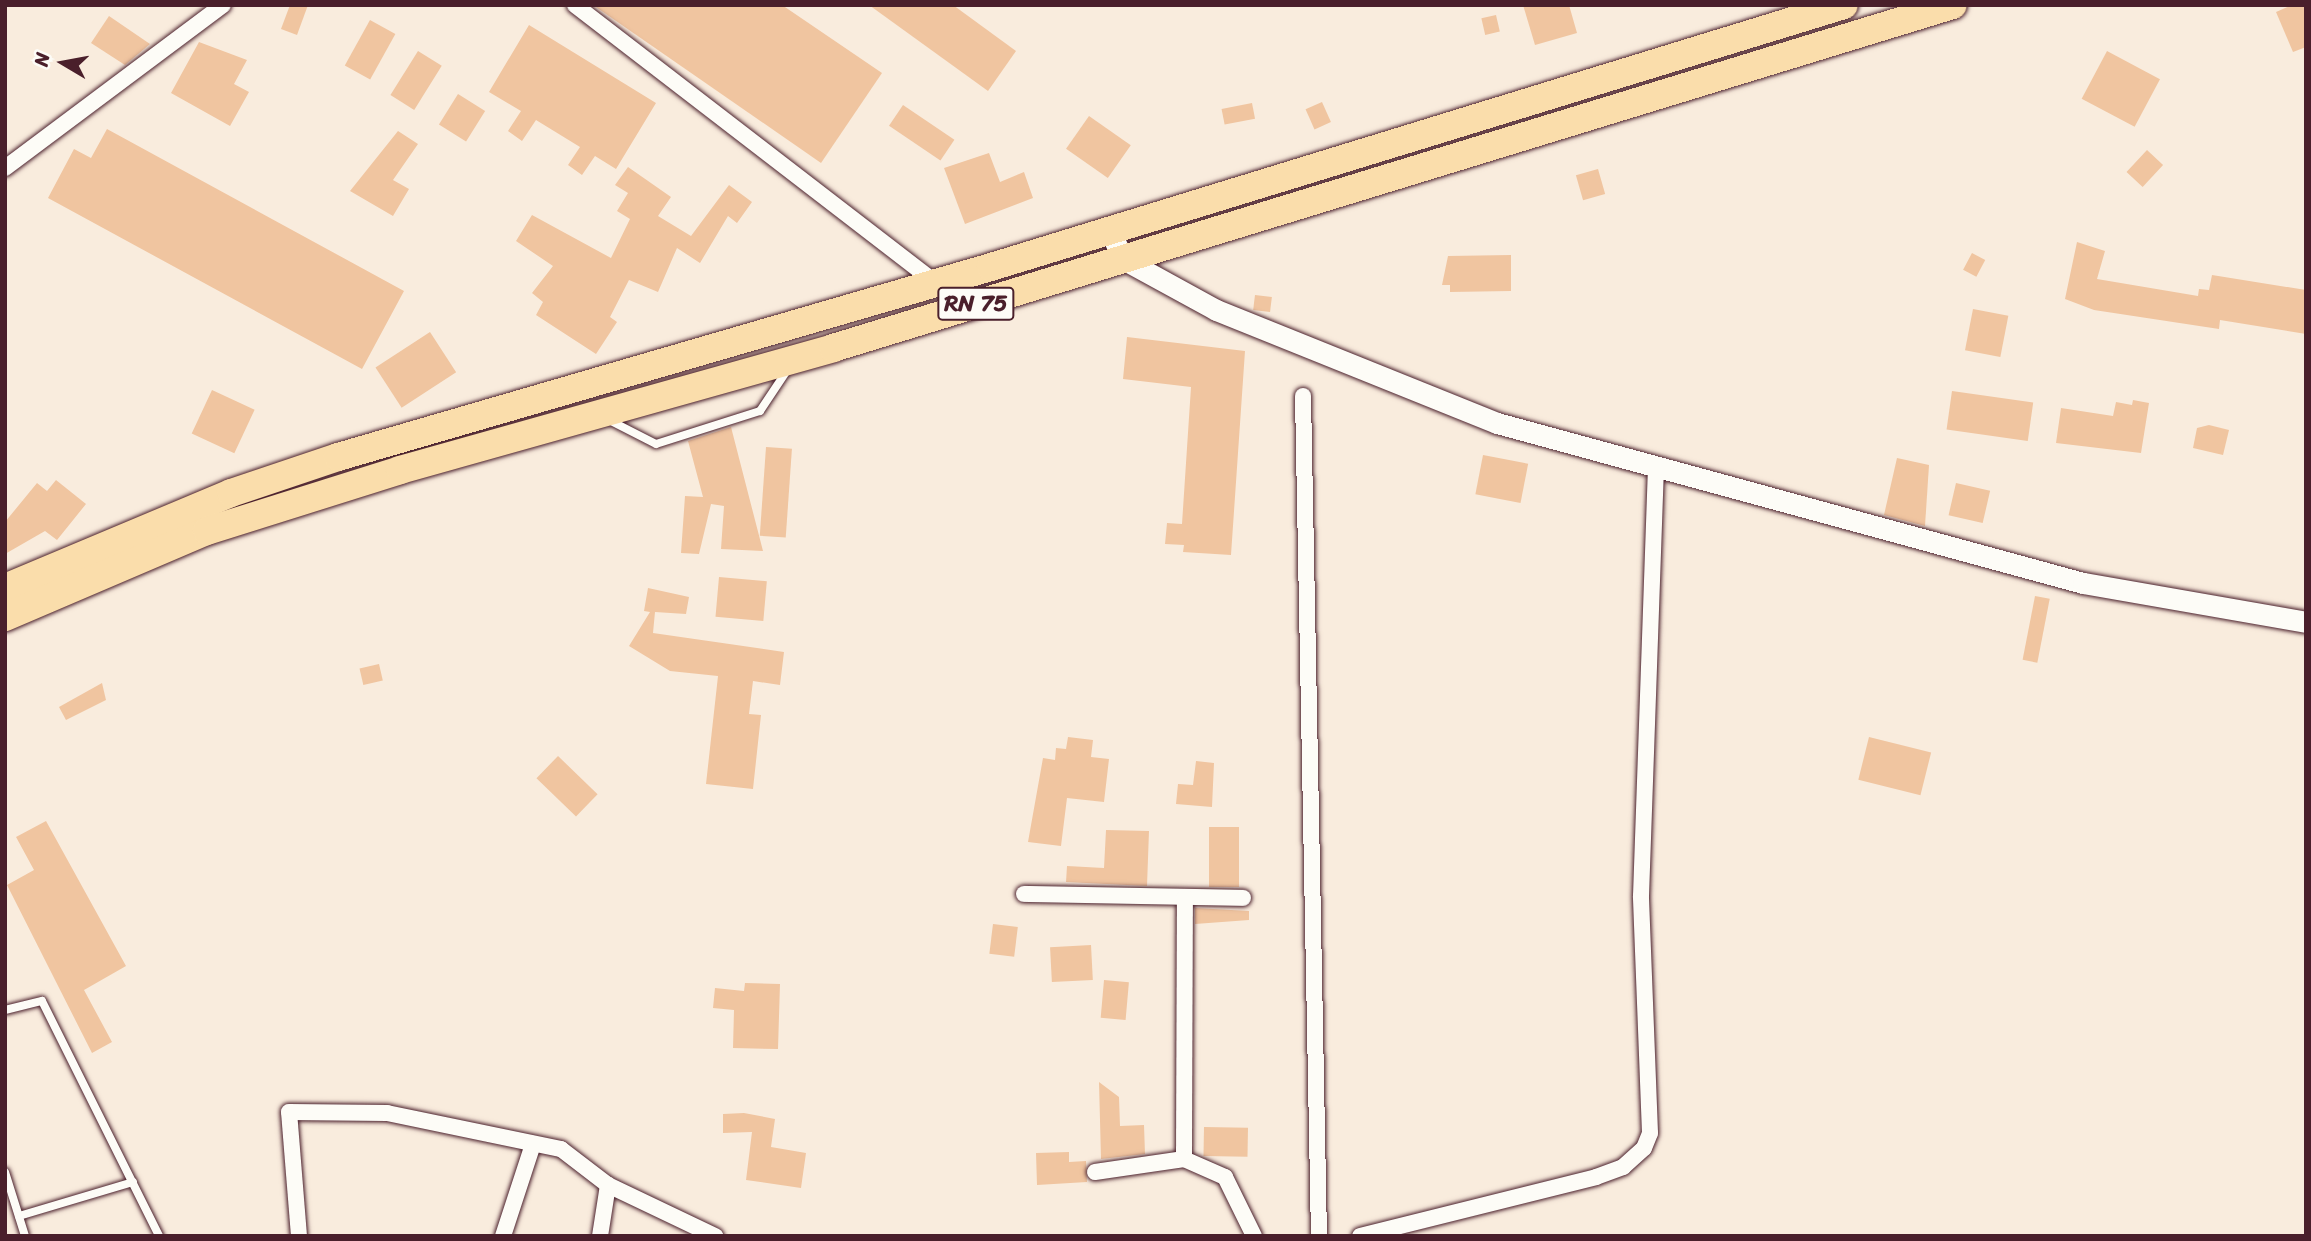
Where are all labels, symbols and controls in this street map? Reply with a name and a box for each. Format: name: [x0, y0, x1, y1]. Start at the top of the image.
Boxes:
north arrow: [28, 28, 98, 98]
text: N: [24, 50, 59, 69]
road number: RN 75: [936, 284, 1016, 324]

